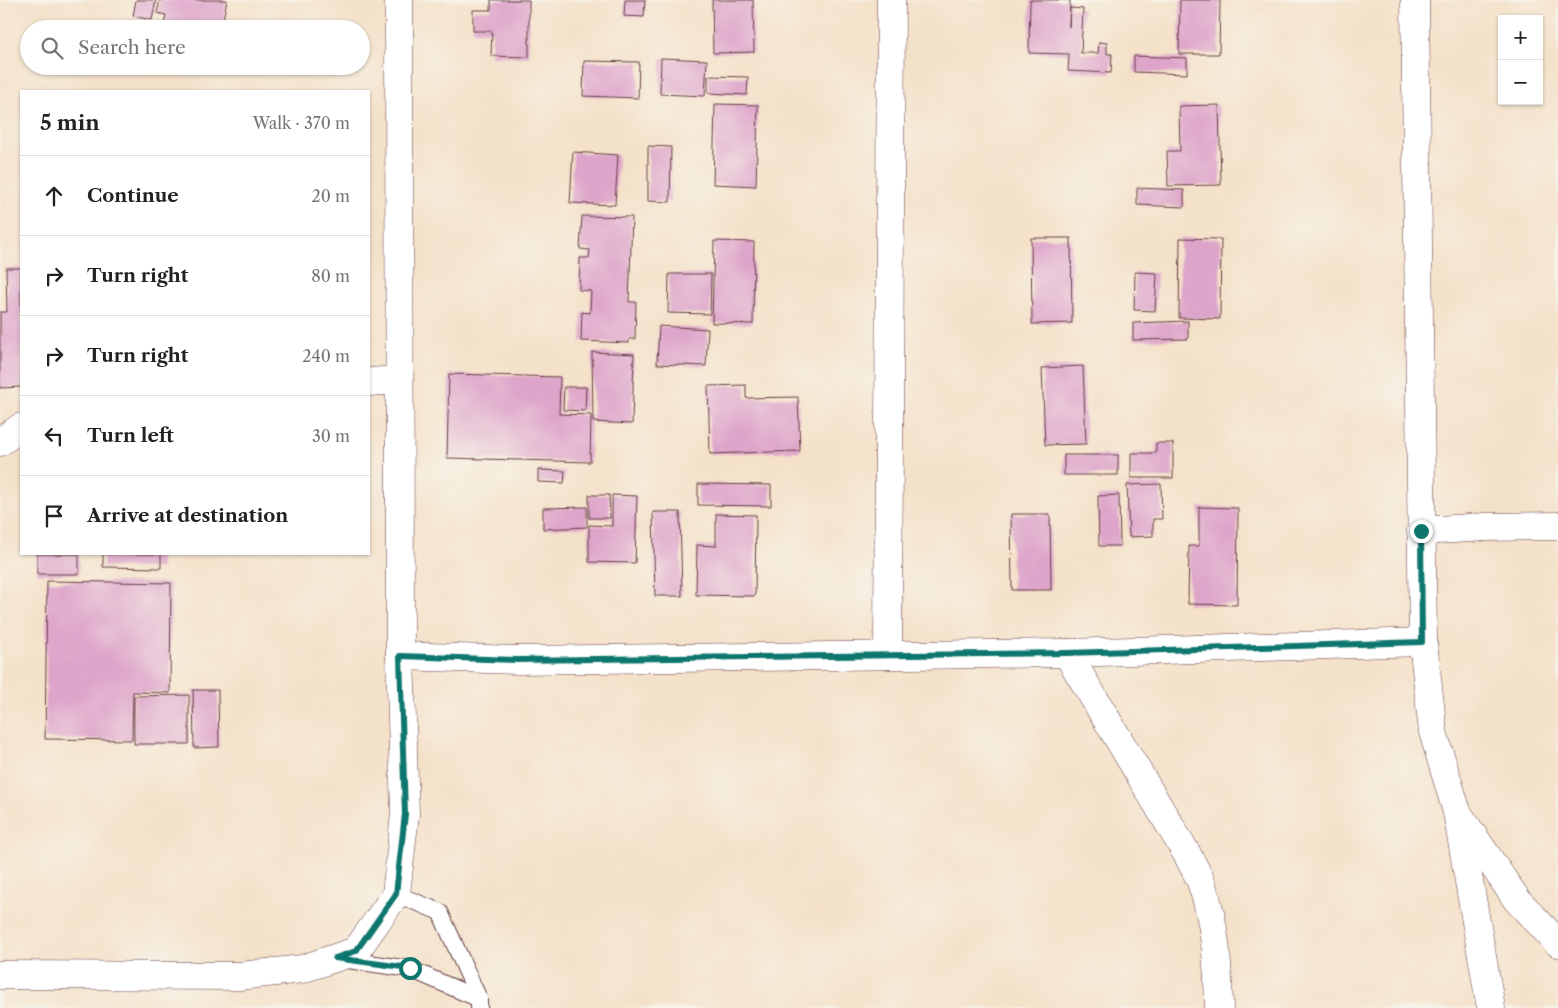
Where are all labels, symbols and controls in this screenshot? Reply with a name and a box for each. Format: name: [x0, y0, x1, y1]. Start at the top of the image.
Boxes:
map controls: [1498, 15, 1543, 105]
button: +: [1498, 15, 1543, 60]
search box: [20, 20, 370, 75]
icon: search: [38, 34, 66, 62]
text: Search here: [78, 36, 186, 59]
button: −: [1498, 60, 1543, 105]
text: 5 min: [40, 110, 100, 135]
text: Walk · 370 m: [253, 113, 350, 133]
icon: ahead: [40, 182, 68, 210]
text: Continue: [87, 184, 179, 207]
text: 20 m: [311, 186, 350, 206]
icon: right: [40, 262, 68, 290]
text: Turn right: [87, 264, 188, 287]
text: 80 m: [311, 266, 350, 286]
icon: right: [40, 342, 68, 370]
text: Turn right: [87, 344, 188, 367]
text: 240 m: [302, 346, 350, 366]
icon: left: [40, 422, 68, 450]
text: Turn left: [87, 424, 174, 447]
text: 30 m: [312, 426, 350, 446]
icon: arrive: [40, 502, 68, 530]
text: Arrive at destination: [87, 504, 288, 527]
route end: [1410, 520, 1433, 543]
route start: [399, 957, 422, 980]

